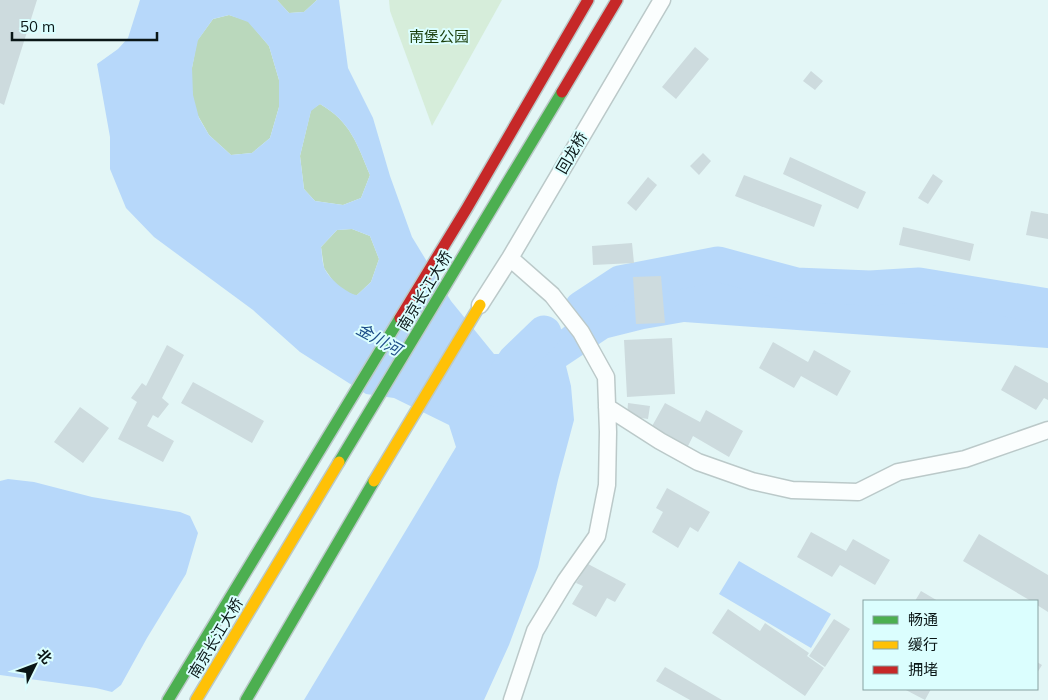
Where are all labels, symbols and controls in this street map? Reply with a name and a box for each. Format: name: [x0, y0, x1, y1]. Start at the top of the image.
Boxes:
scale bar: [12, 10, 158, 42]
text: 50 m: [20, 17, 55, 36]
park label: 南堡公园: [409, 27, 469, 46]
street label: 回龙桥: [552, 129, 591, 177]
street label: 南京长江大桥: [393, 247, 456, 334]
water label: 金川河: [353, 319, 407, 361]
street label: 南京长江大桥: [184, 594, 247, 681]
legend: [863, 600, 1038, 690]
text: 畅通: [908, 610, 938, 629]
text: 缓行: [908, 635, 938, 654]
north arrow: [10, 640, 60, 690]
text: 北: [33, 645, 56, 668]
text: 拥堵: [908, 660, 938, 679]

